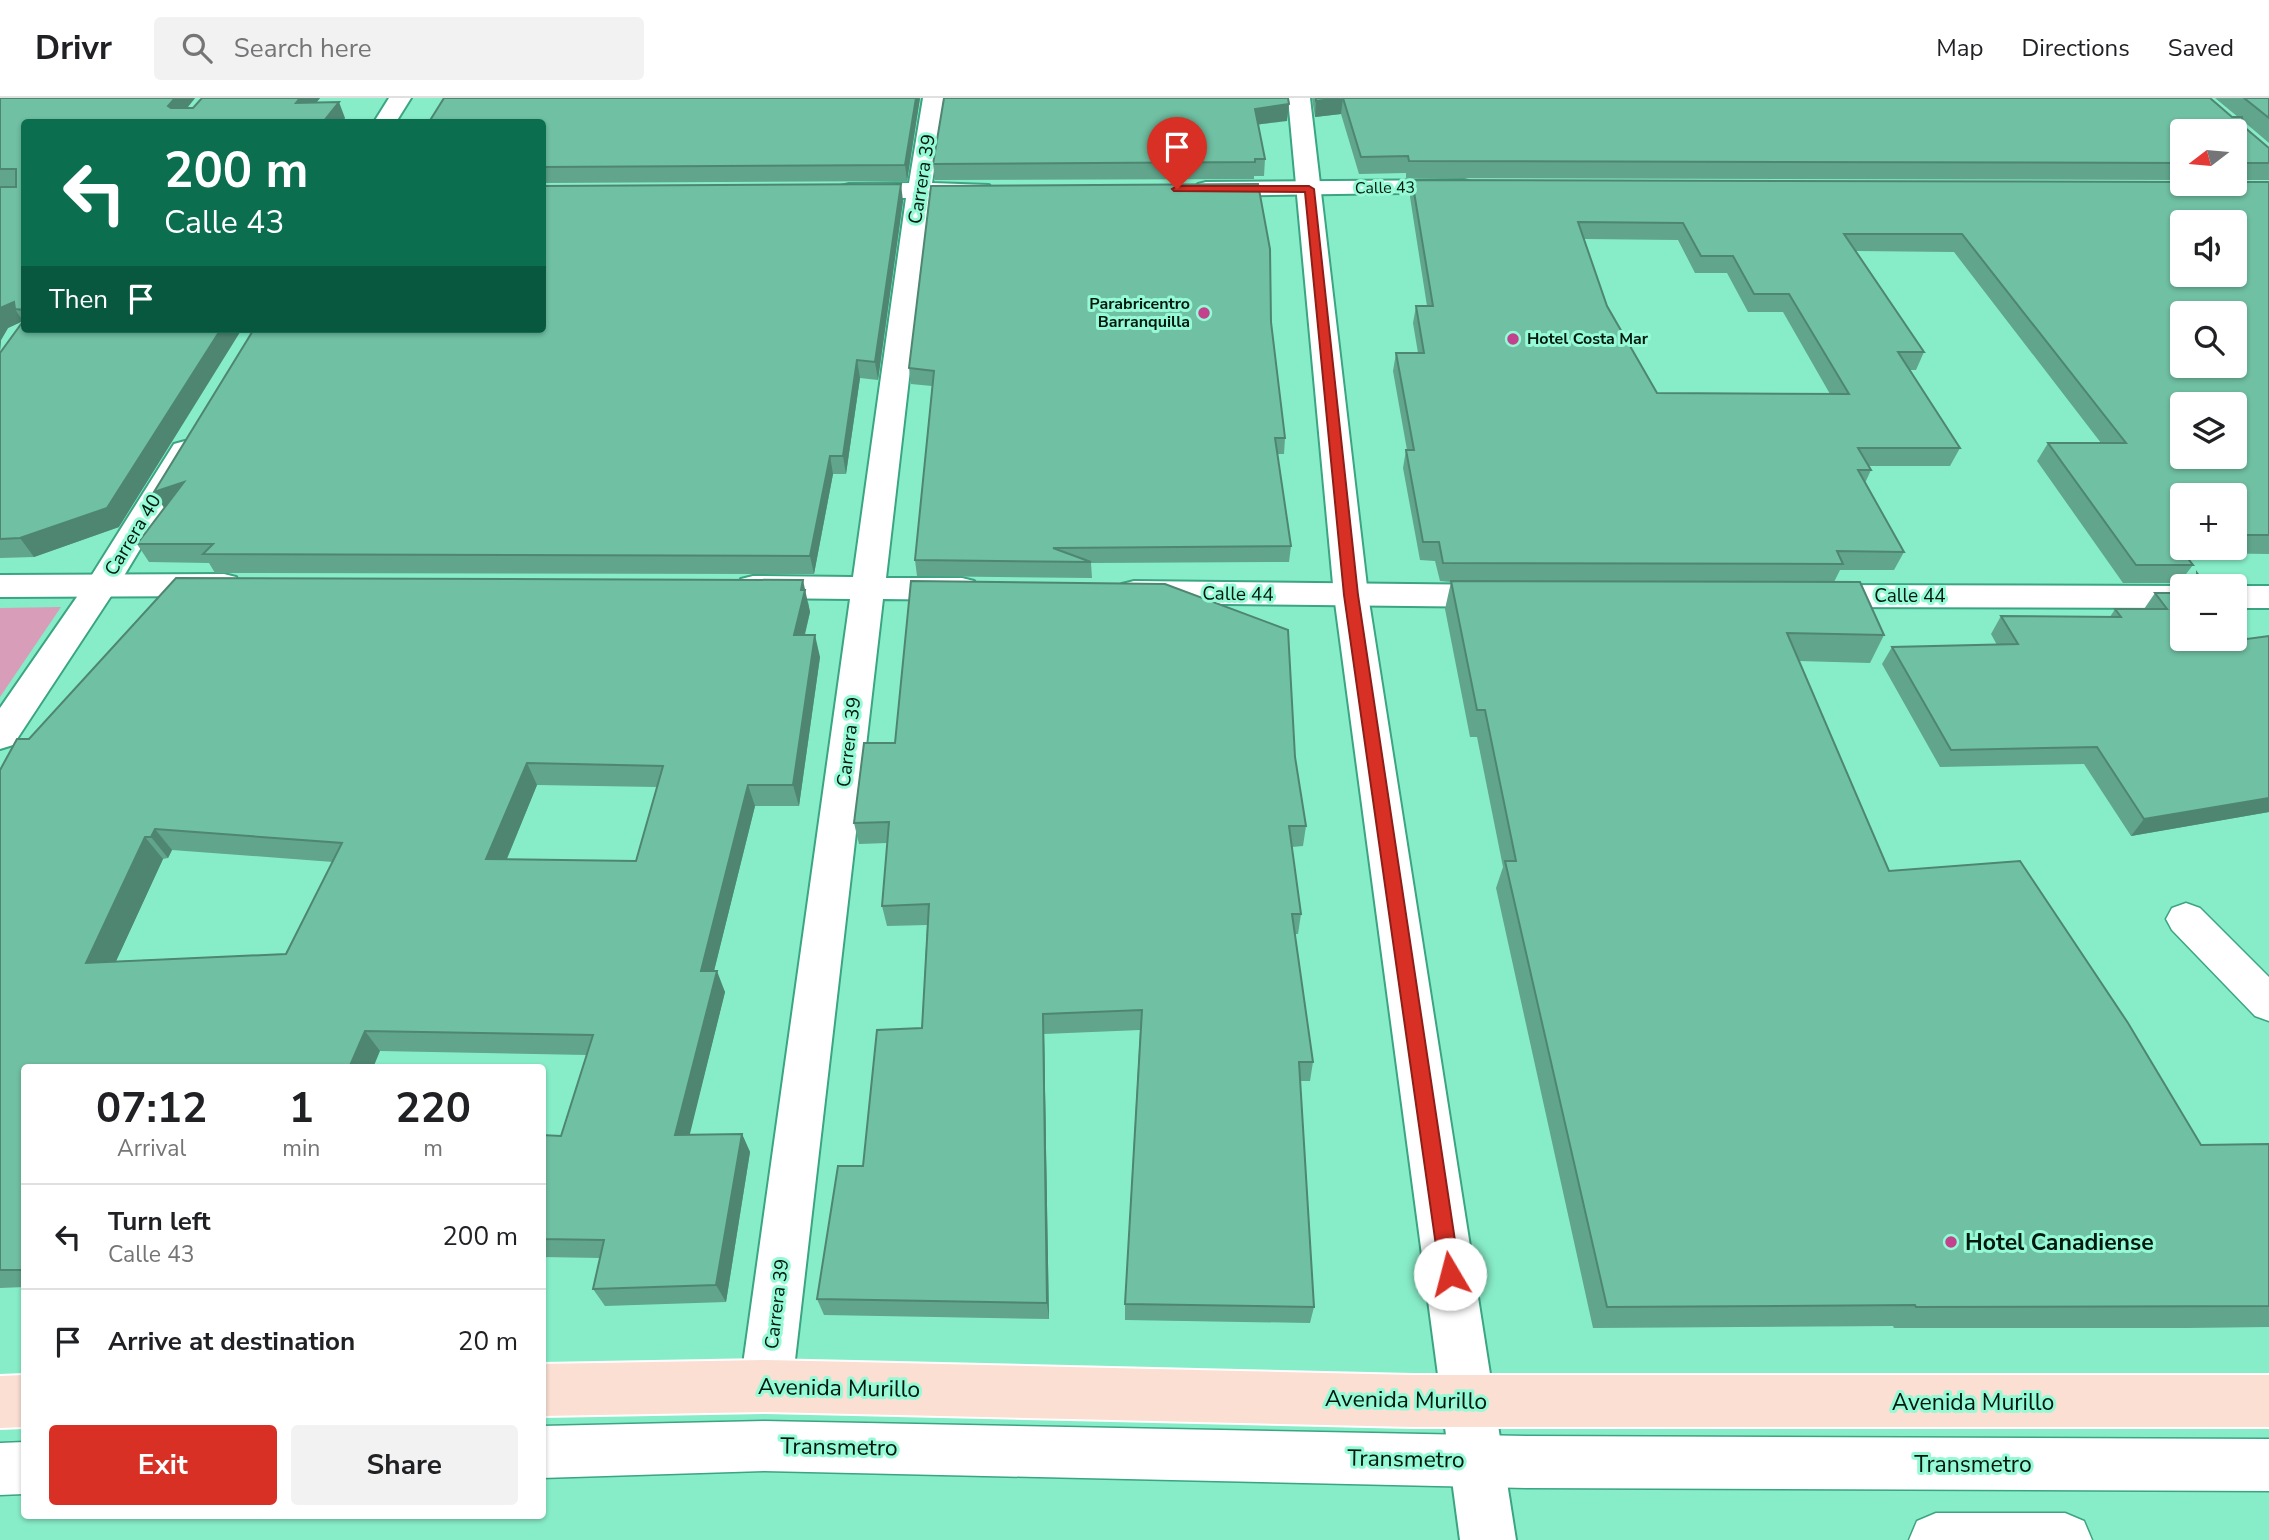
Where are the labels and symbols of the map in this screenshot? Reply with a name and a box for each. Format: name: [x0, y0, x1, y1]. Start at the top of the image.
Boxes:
pin: [1147, 117, 1207, 189]
north arrow: [2170, 119, 2247, 196]
street label: Carrera 39: [902, 132, 942, 226]
street label: Calle 43: [1355, 176, 1415, 200]
place label: Parabricentro Barranquilla: [1089, 293, 1190, 333]
marker: Parabricentro Barranquilla: [1196, 305, 1212, 321]
place label: Hotel Costa Mar: [1527, 328, 1649, 350]
marker: Hotel Costa Mar: [1505, 331, 1521, 347]
street label: Carrera 40: [99, 489, 167, 581]
street label: Calle 44: [1202, 580, 1274, 608]
street label: Calle 44: [1874, 583, 1946, 609]
street label: Carrera 39: [831, 695, 867, 789]
place label: Hotel Canadiense: [1965, 1227, 2154, 1258]
marker: Hotel Canadiense: [1943, 1234, 1959, 1250]
position arrow: [1413, 1237, 1487, 1311]
street label: Carrera 39: [759, 1257, 795, 1351]
street label: Avenida Murillo: [758, 1371, 920, 1405]
street label: Avenida Murillo: [1325, 1383, 1487, 1417]
street label: Avenida Murillo: [1892, 1387, 2054, 1418]
street label: Transmetro: [780, 1430, 898, 1464]
street label: Transmetro: [1347, 1442, 1465, 1476]
street label: Transmetro: [1914, 1449, 2032, 1480]

